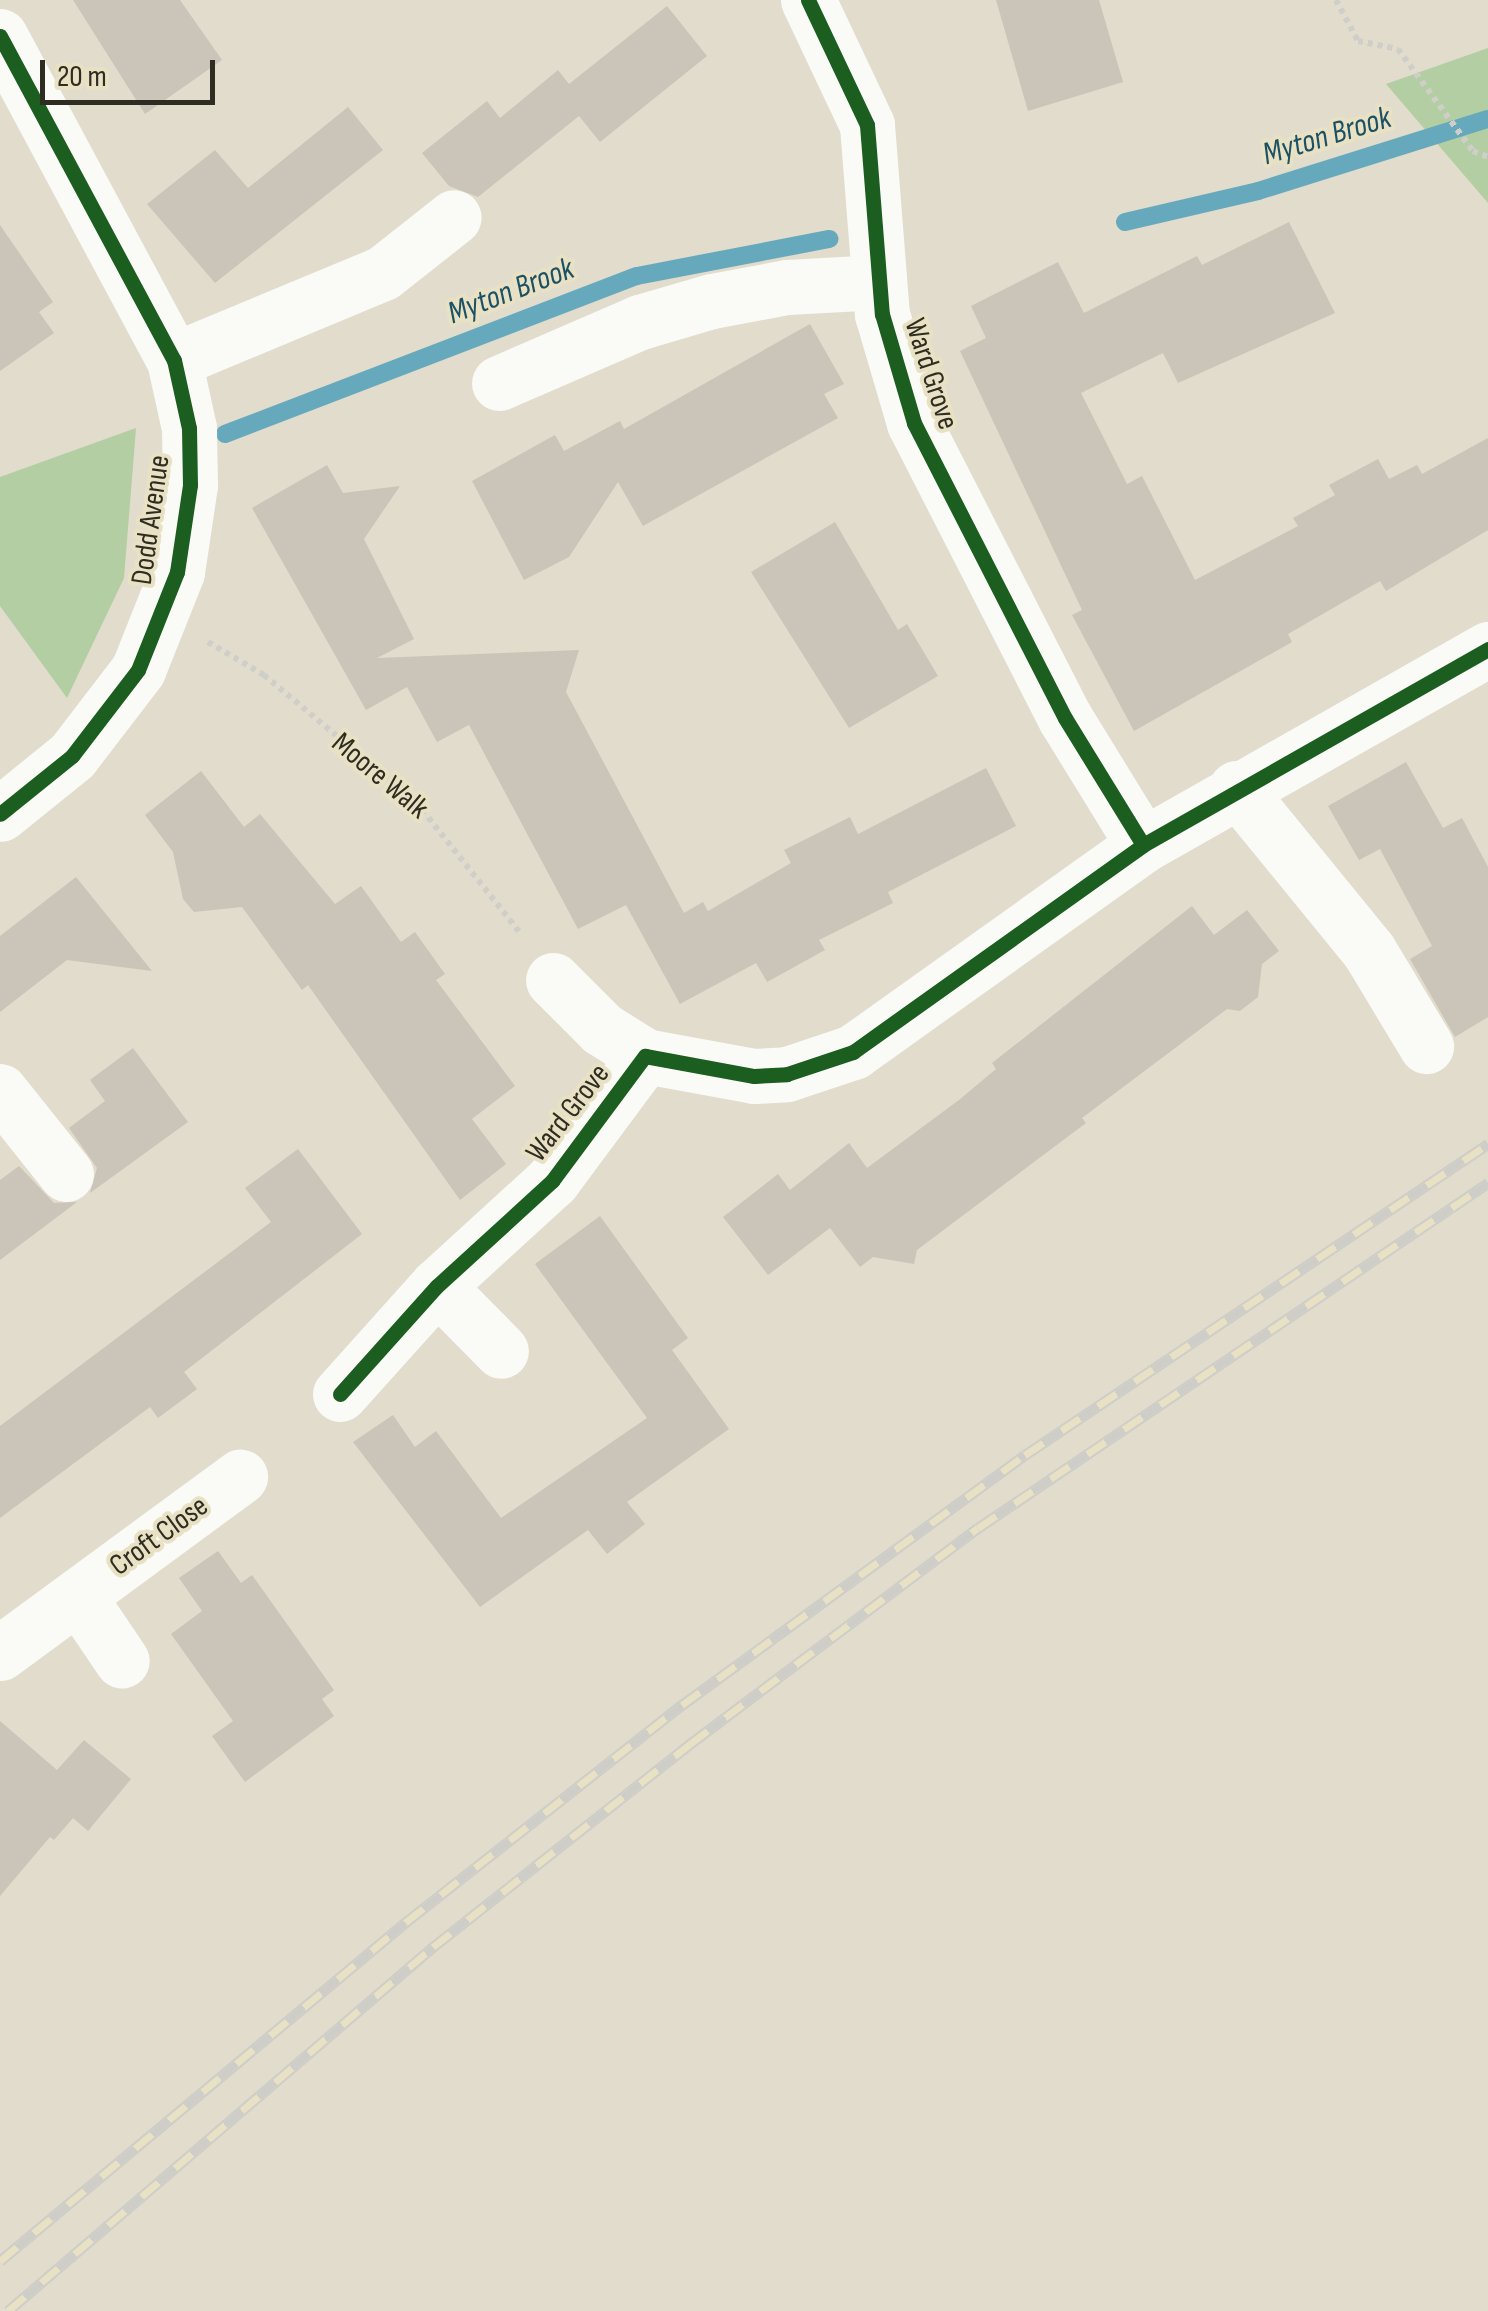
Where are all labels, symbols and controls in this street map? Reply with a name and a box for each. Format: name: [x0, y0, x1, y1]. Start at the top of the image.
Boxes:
scale bar: [45, 40, 220, 102]
text: 20 m: [57, 59, 107, 95]
water label: Myton Brook: [1258, 99, 1396, 175]
water label: Myton Brook: [442, 250, 580, 334]
street label: Ward Grove: [896, 314, 966, 434]
street label: Dodd Avenue: [124, 453, 178, 587]
street label: Moore Walk: [324, 725, 436, 827]
street label: Ward Grove: [519, 1057, 617, 1169]
street label: Croft Close: [103, 1488, 215, 1584]

